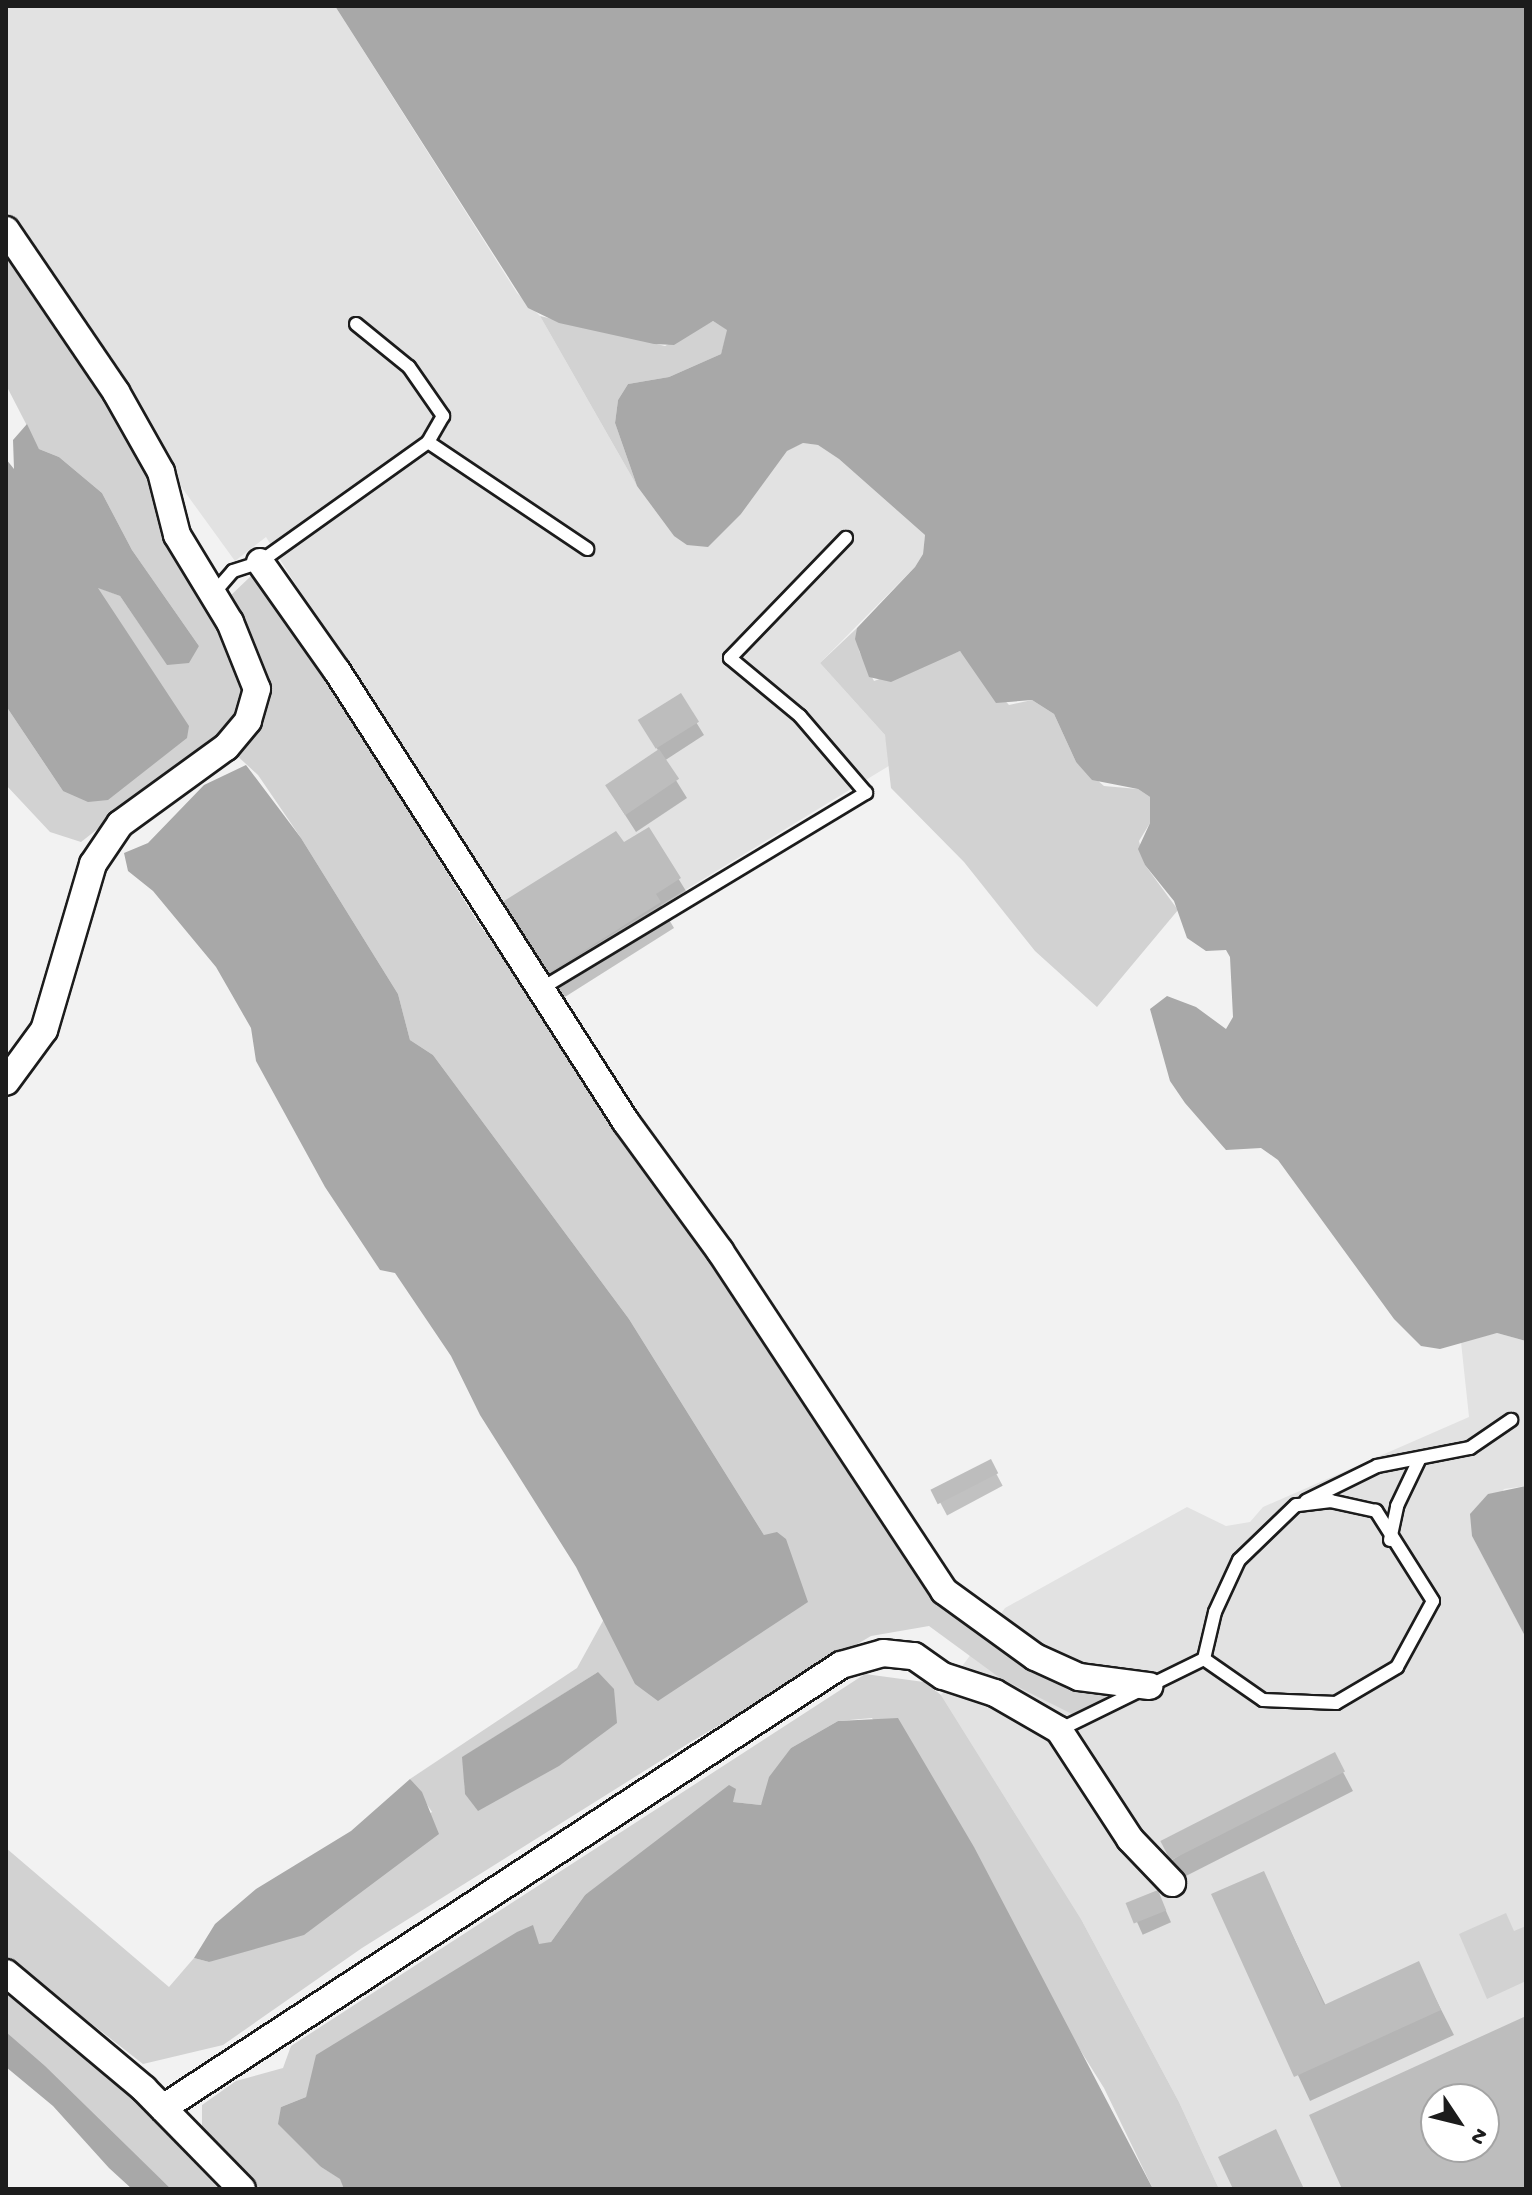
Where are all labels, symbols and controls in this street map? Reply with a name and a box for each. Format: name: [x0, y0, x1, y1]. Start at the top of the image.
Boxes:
north arrow: [1420, 2083, 1500, 2163]
text: N: [1463, 2122, 1493, 2149]

